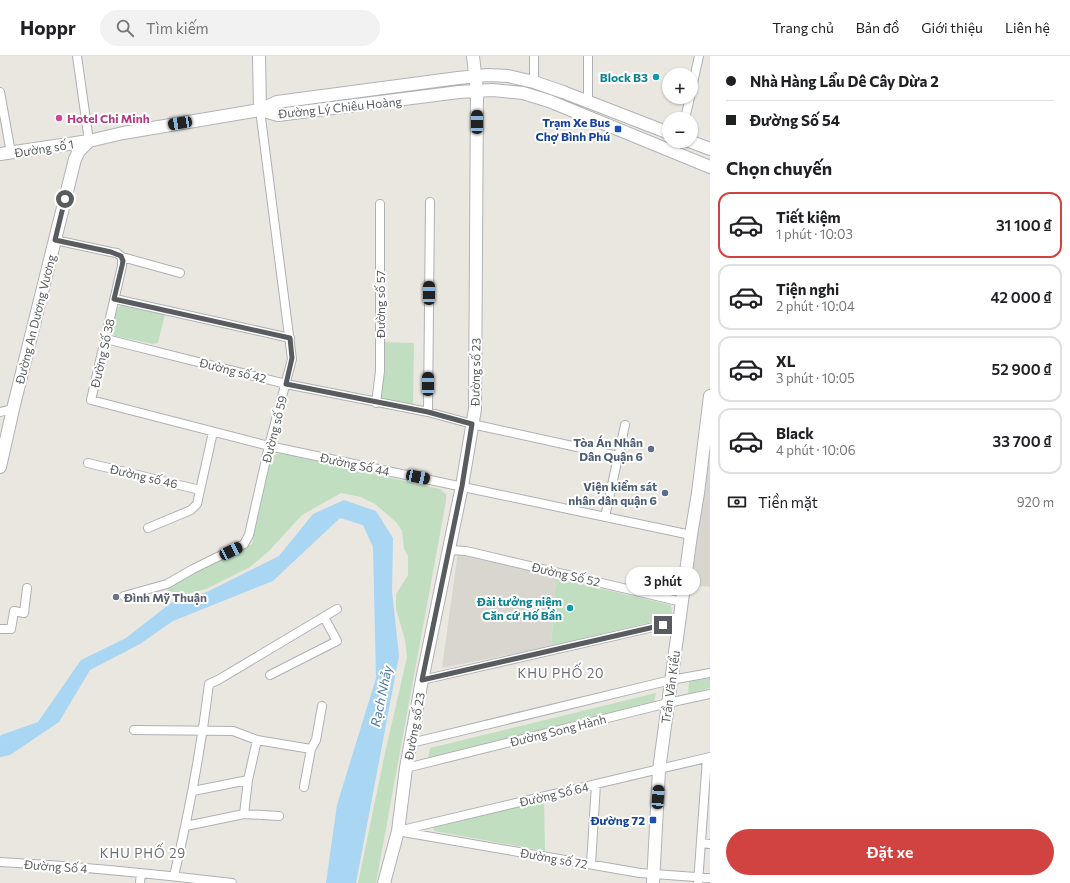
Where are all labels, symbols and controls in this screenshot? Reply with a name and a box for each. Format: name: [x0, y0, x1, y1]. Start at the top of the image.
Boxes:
search box: [100, 10, 380, 46]
text: Hoppr: [20, 16, 76, 39]
icon: search: [114, 17, 136, 39]
text: Tìm kiếm: [146, 19, 209, 37]
text: Trang chủ: [772, 19, 834, 36]
text: Bản đồ: [856, 19, 899, 36]
text: Giới thiệu: [921, 19, 983, 36]
text: Liên hệ: [1005, 19, 1050, 36]
map controls: [662, 68, 698, 148]
button: +: [662, 68, 698, 104]
place label: Block B3: [600, 70, 648, 84]
marker: Block B3: [651, 72, 661, 82]
text: Nhà Hàng Lẩu Dê Cây Dừa 2: [750, 72, 939, 90]
street label: Đường Lý Chiêu Hoàng: [277, 94, 403, 121]
car: [471, 110, 483, 134]
place label: Hotel Chi Minh: [67, 111, 150, 125]
text: Đường Số 54: [750, 111, 840, 129]
button: −: [662, 112, 698, 148]
marker: Hotel Chi Minh: [54, 113, 64, 123]
car: [167, 115, 193, 131]
place label: Trạm Xe Bus Chợ Bình Phú: [535, 115, 610, 144]
marker: Trạm Xe Bus Chợ Bình Phú: [613, 124, 623, 134]
street label: Đường số 1: [12, 136, 75, 160]
text: Chọn chuyến: [726, 157, 832, 179]
route start: [56, 190, 74, 208]
icon: car: [728, 207, 764, 243]
text: Tiết kiệm: [776, 208, 841, 226]
text: 31 100 ₫: [996, 216, 1052, 234]
text: 1 phút · 10:03: [776, 226, 853, 242]
street label: Đường An Dương Vương: [12, 252, 58, 386]
street label: Đường số 57: [373, 270, 387, 339]
icon: car: [728, 279, 764, 315]
text: Tiện nghi: [776, 280, 839, 298]
car: [423, 281, 435, 305]
text: 42 000 ₫: [991, 288, 1052, 306]
text: 2 phút · 10:04: [776, 298, 855, 314]
street label: Đường Số 38: [87, 317, 117, 390]
street label: Đường số 23: [467, 338, 483, 407]
icon: car: [728, 351, 764, 387]
text: XL: [776, 352, 795, 370]
street label: Đường số 42: [197, 355, 268, 385]
text: 52 900 ₫: [992, 360, 1052, 378]
text: 3 phút · 10:05: [776, 370, 855, 386]
car: [422, 372, 434, 396]
street label: Đường số 59: [259, 394, 289, 465]
icon: car: [728, 423, 764, 459]
text: Black: [776, 424, 814, 442]
text: 33 700 ₫: [993, 432, 1052, 450]
place label: Tòa Án Nhân Dân Quận 6: [573, 435, 643, 464]
text: 4 phút · 10:06: [776, 442, 856, 458]
marker: Tòa Án Nhân Dân Quận 6: [646, 444, 656, 454]
street label: Đường Số 44: [318, 450, 391, 478]
street label: Đường số 46: [108, 461, 179, 491]
car: [405, 469, 431, 485]
place label: Viện kiểm sát nhân dân quận 6: [568, 479, 657, 508]
marker: Viện kiểm sát nhân dân quận 6: [660, 488, 670, 498]
icon: cash: [726, 491, 748, 513]
text: Tiền mặt: [758, 493, 818, 511]
text: 920 m: [1017, 494, 1054, 510]
car: [218, 540, 244, 562]
street label: Đường Số 52: [529, 559, 602, 589]
callout: 3 phút: [626, 567, 700, 595]
text: 3 phút: [644, 573, 682, 589]
place label: Đình Mỹ Thuận: [123, 590, 207, 605]
marker: Đình Mỹ Thuận: [111, 592, 121, 602]
place label: Đài tưởng niệm Căn cứ Hố Bần: [476, 594, 562, 622]
marker: Đài tưởng niệm Căn cứ Hố Bần: [565, 603, 575, 613]
route end: [654, 616, 672, 634]
street label: Trần Văn Kiểu: [658, 649, 682, 725]
district label: KHU PHỐ 20: [517, 662, 605, 681]
water label: Rạch Nhảy: [367, 663, 396, 728]
street label: Đường số 23: [401, 691, 427, 762]
street label: Đường Song Hành: [508, 711, 608, 749]
street label: Đường Số 64: [517, 779, 590, 809]
car: [651, 785, 665, 809]
place label: Đường 72: [590, 813, 645, 827]
marker: Đường 72: [648, 815, 658, 825]
button: Đặt xe: [726, 829, 1054, 875]
district label: KHU PHỐ 29: [100, 842, 186, 861]
street label: Đường số 72: [519, 845, 589, 871]
street label: Đường Số 4: [23, 857, 88, 875]

